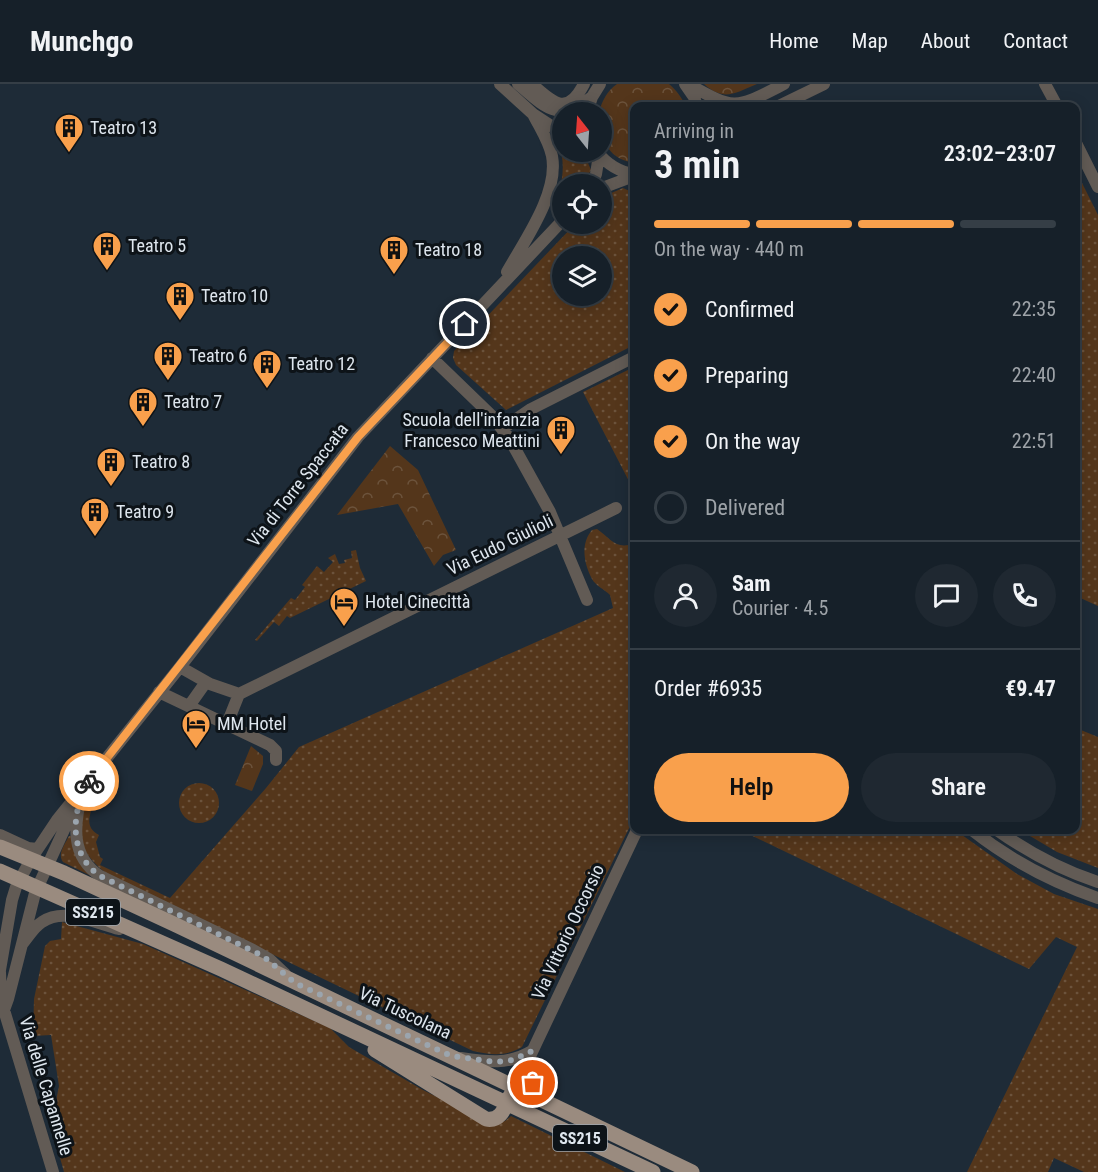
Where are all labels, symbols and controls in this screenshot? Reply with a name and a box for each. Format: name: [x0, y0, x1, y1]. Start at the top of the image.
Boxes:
text: Munchgo: [30, 25, 133, 58]
text: Home: [769, 29, 819, 53]
text: Map: [852, 29, 888, 53]
text: About: [921, 29, 970, 53]
text: Contact: [1003, 29, 1068, 53]
north arrow: [552, 102, 612, 162]
map controls: [552, 102, 612, 306]
building icon: Teatro 13: [53, 112, 85, 154]
place label: Teatro 13: [90, 117, 157, 138]
text: Arriving in: [654, 119, 734, 143]
text: 23:02–23:07: [944, 141, 1056, 166]
text: 3 min: [654, 142, 740, 188]
button: locate: [552, 174, 612, 234]
building icon: Teatro 5: [91, 230, 123, 272]
building icon: Teatro 18: [378, 234, 410, 276]
place label: Teatro 5: [128, 235, 186, 256]
text: On the way · 440 m: [654, 237, 804, 261]
place label: Teatro 18: [415, 239, 482, 260]
button: layers: [552, 246, 612, 306]
building icon: Teatro 10: [164, 280, 196, 322]
place label: Teatro 10: [201, 285, 268, 306]
icon: check: [654, 293, 687, 326]
text: Confirmed: [705, 297, 794, 322]
text: 22:35: [1012, 297, 1056, 321]
pin: [439, 298, 490, 349]
icon: home: [448, 307, 481, 340]
building icon: Teatro 6: [152, 340, 184, 382]
place label: Teatro 6: [189, 345, 247, 366]
building icon: Teatro 12: [251, 348, 283, 390]
place label: Teatro 12: [288, 353, 355, 374]
icon: check: [654, 359, 687, 392]
text: Preparing: [705, 363, 789, 388]
text: 22:40: [1012, 363, 1056, 387]
building icon: Teatro 7: [127, 386, 159, 428]
place label: Teatro 7: [164, 391, 222, 412]
place label: Scuola dell'infanzia Francesco Meattini: [402, 409, 540, 451]
building icon: Scuola dell'infanzia Francesco Meattini: [545, 414, 577, 456]
street label: Via di Torre Spaccata: [243, 419, 352, 551]
icon: check: [654, 425, 687, 458]
text: On the way: [705, 429, 800, 454]
text: 22:51: [1012, 429, 1056, 453]
building icon: Teatro 8: [95, 446, 127, 488]
place label: Teatro 8: [132, 451, 190, 472]
text: Delivered: [705, 495, 785, 520]
building icon: Teatro 9: [79, 496, 111, 538]
place label: Teatro 9: [116, 501, 174, 522]
street label: Via Eudo Giulioli: [443, 510, 556, 579]
button: person: [654, 564, 717, 627]
button: chat: [915, 564, 978, 627]
button: phone: [993, 564, 1056, 627]
text: Sam: [732, 571, 771, 596]
hotel icon: Hotel Cinecittà: [328, 586, 360, 628]
place label: Hotel Cinecittà: [365, 591, 470, 612]
text: Courier · 4.5: [732, 596, 828, 620]
text: Order #6935: [654, 676, 762, 701]
text: €9.47: [1005, 676, 1056, 701]
hotel icon: MM Hotel: [180, 708, 212, 750]
place label: MM Hotel: [217, 713, 286, 734]
courier: [59, 751, 119, 811]
button: Help: [654, 753, 849, 822]
button: Share: [861, 753, 1056, 822]
icon: bike: [73, 765, 106, 798]
street label: Via Vittorio Occorsio: [527, 861, 608, 1003]
road number: SS215: [66, 899, 120, 925]
street label: Via Tuscolana: [356, 982, 455, 1043]
street label: Via delle Capannelle: [15, 1014, 78, 1158]
pin: [507, 1057, 558, 1108]
icon: bag: [516, 1066, 549, 1099]
road number: SS215: [553, 1125, 607, 1151]

